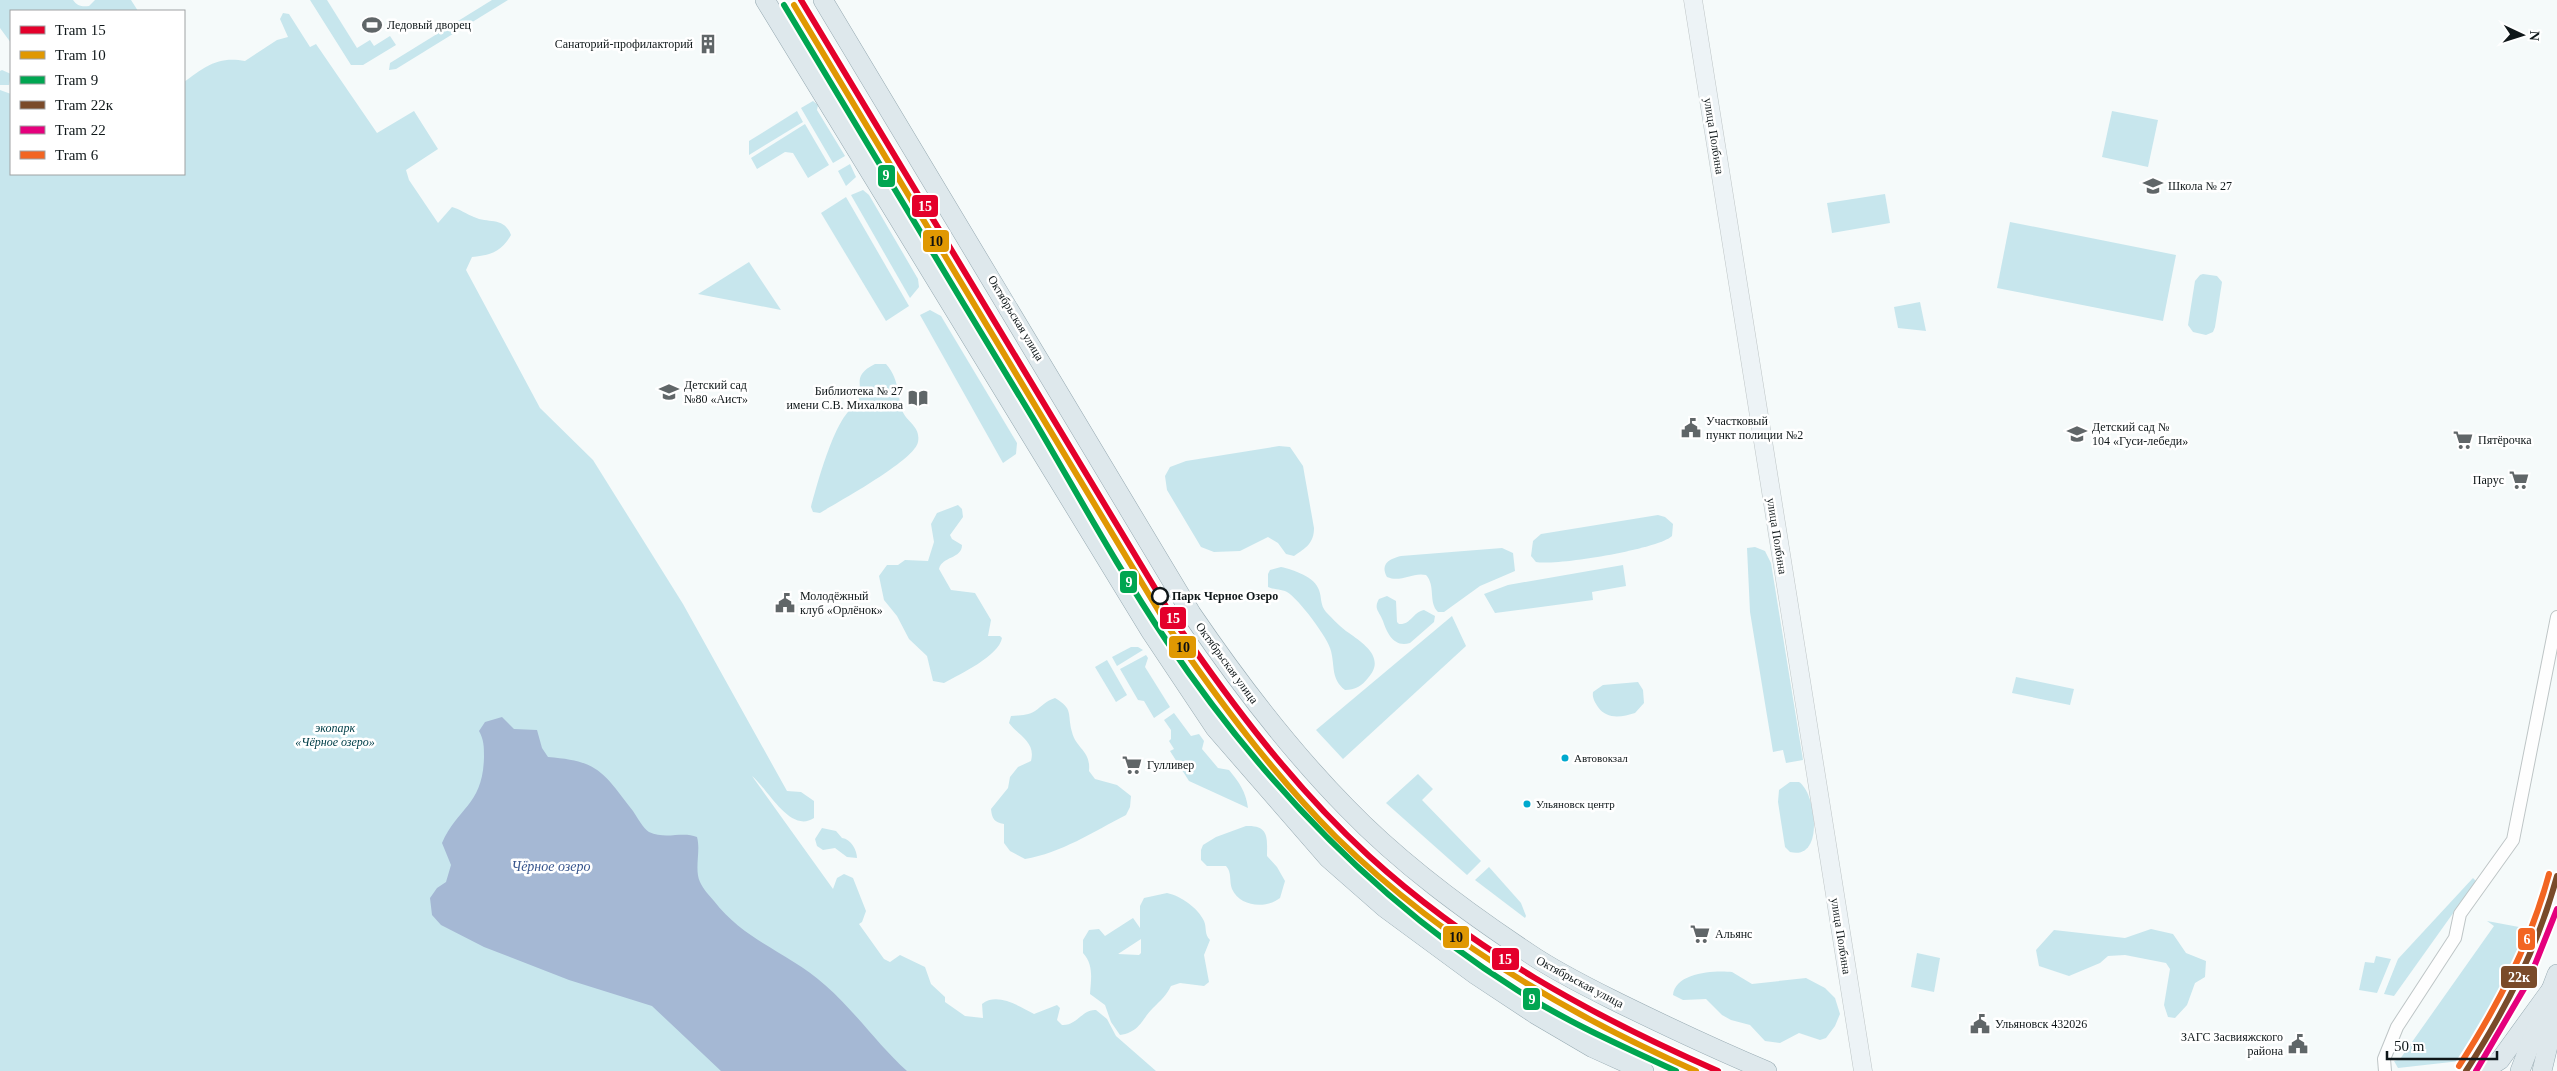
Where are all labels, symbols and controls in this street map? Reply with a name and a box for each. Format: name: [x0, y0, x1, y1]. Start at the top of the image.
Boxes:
legend: [10, 10, 185, 175]
north arrow: [2497, 10, 2547, 60]
sports icon: Ледовый дворец: [361, 14, 383, 36]
place label: Ледовый дворец: [387, 18, 471, 32]
text: Tram 15: [55, 22, 106, 38]
text: N: [2527, 30, 2542, 41]
building icon: Санаторий-профилакторий: [697, 33, 719, 55]
place label: Санаторий-профилакторий: [555, 37, 694, 51]
text: Tram 10: [55, 47, 106, 63]
text: Tram 9: [55, 72, 98, 88]
text: Tram 22к: [55, 97, 114, 113]
street label: улица Полбина: [1701, 97, 1727, 176]
text: Tram 22: [55, 122, 106, 138]
text: Tram 6: [55, 147, 99, 163]
line badge: 9: [877, 164, 896, 188]
text: 9: [883, 168, 890, 183]
school or university icon: Школа № 27: [2142, 175, 2164, 197]
place label: Школа № 27: [2168, 179, 2232, 193]
line badge: 15: [911, 194, 939, 218]
text: 15: [918, 199, 932, 214]
line badge: 10: [922, 229, 950, 253]
text: 10: [929, 234, 943, 249]
street label: Октябрьская улица: [985, 273, 1047, 364]
place label: Детский сад №80 «Аист»: [684, 378, 748, 406]
school or university icon: Детский сад №80 «Аист»: [658, 381, 680, 403]
place label: Библиотека № 27 имени С.В. Михалкова: [786, 384, 904, 412]
library icon: Библиотека № 27 имени С.В. Михалкова: [907, 387, 929, 409]
place label: Участковый пункт полиции №2: [1706, 414, 1803, 442]
public building icon: Участковый пункт полиции №2: [1680, 417, 1702, 439]
place label: Детский сад № 104 «Гуси-лебеди»: [2092, 420, 2188, 448]
school or university icon: Детский сад № 104 «Гуси-лебеди»: [2066, 423, 2088, 445]
supermarket icon: Пятёрочка: [2452, 429, 2474, 451]
place label: Пятёрочка: [2478, 433, 2532, 447]
supermarket icon: Парус: [2508, 469, 2530, 491]
place label: Парус: [2473, 473, 2504, 487]
street label: улица Полбина: [1764, 497, 1790, 576]
line badge: 9: [1119, 570, 1138, 594]
text: 9: [1126, 575, 1133, 590]
marker: Парк Черное Озеро: [1151, 587, 1169, 605]
place label: Молодёжный клуб «Орлёнок»: [800, 589, 883, 617]
place label: Парк Черное Озеро: [1172, 589, 1278, 603]
public building icon: Молодёжный клуб «Орлёнок»: [774, 592, 796, 614]
line badge: 15: [1159, 606, 1187, 630]
text: 15: [1166, 611, 1180, 626]
street label: Октябрьская улица: [1193, 620, 1262, 707]
line badge: 10: [1168, 635, 1197, 659]
text: 10: [1176, 640, 1190, 655]
park label: экопарк «Чёрное озеро»: [295, 721, 375, 749]
place label: Автовокзал: [1574, 752, 1628, 764]
marker: Автовокзал: [1560, 753, 1570, 763]
supermarket icon: Гулливер: [1121, 754, 1143, 776]
place label: Гулливер: [1147, 758, 1194, 772]
place label: Ульяновск центр: [1536, 798, 1615, 810]
marker: Ульяновск центр: [1522, 799, 1532, 809]
water label: Чёрное озеро: [511, 859, 591, 874]
street label: улица Полбина: [1828, 897, 1854, 976]
supermarket icon: Альянс: [1689, 923, 1711, 945]
line badge: 10: [1442, 925, 1470, 949]
place label: Альянс: [1715, 927, 1752, 941]
line badge: 6: [2517, 927, 2536, 951]
text: 10: [1449, 930, 1463, 945]
text: 6: [2524, 932, 2531, 947]
line badge: 15: [1491, 947, 1520, 971]
text: 15: [1498, 952, 1512, 967]
street label: Октябрьская улица: [1534, 953, 1627, 1011]
line badge: 22к: [2500, 965, 2538, 989]
text: 22к: [2508, 970, 2531, 985]
line badge: 9: [1522, 987, 1541, 1011]
text: 9: [1529, 992, 1536, 1007]
public building icon: Ульяновск 432026: [1969, 1013, 1991, 1035]
place label: Ульяновск 432026: [1995, 1017, 2087, 1031]
scale bar: [2387, 1028, 2497, 1060]
place label: ЗАГС Засвияжского района: [2181, 1030, 2284, 1058]
public building icon: ЗАГС Засвияжского района: [2287, 1033, 2309, 1055]
text: 50 m: [2394, 1038, 2425, 1054]

